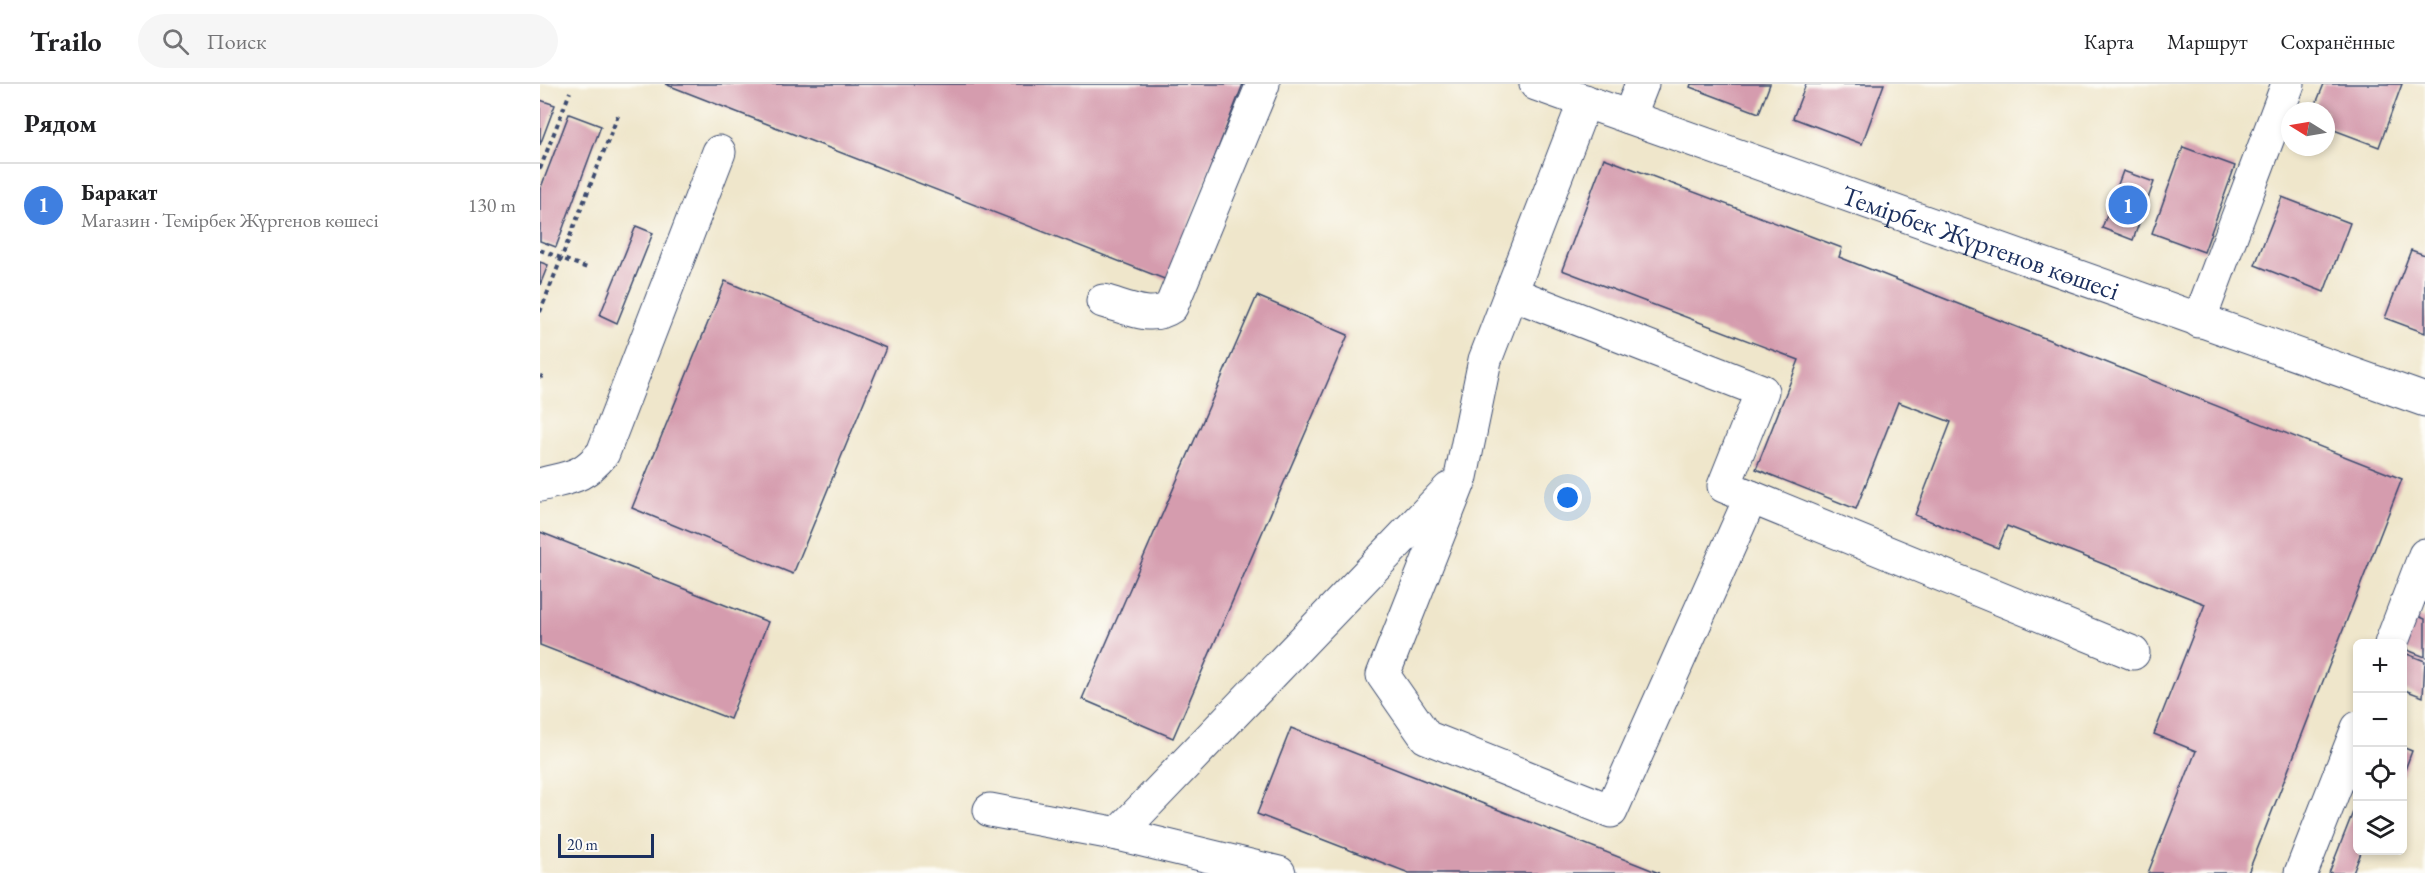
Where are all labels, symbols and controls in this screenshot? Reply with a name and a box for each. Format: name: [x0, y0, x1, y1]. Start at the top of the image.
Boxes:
search box: [138, 14, 558, 68]
text: Trailo: [30, 23, 102, 59]
icon: search: [159, 25, 192, 58]
text: Поиск: [207, 27, 266, 56]
text: Карта: [2084, 28, 2134, 55]
text: Маршрут: [2167, 28, 2248, 55]
text: Сохранённые: [2281, 28, 2395, 55]
north arrow: [2281, 102, 2335, 156]
text: Рядом: [24, 106, 97, 140]
street label: Темірбек Жүргенов көшесі: [1837, 177, 2125, 308]
text: Баракат: [81, 178, 157, 207]
pin: 1: [2108, 182, 2148, 228]
text: 1: [38, 192, 49, 218]
text: 130 m: [468, 192, 516, 218]
text: Магазин · Темірбек Жүргенов көшесі: [81, 207, 379, 233]
your location: [1553, 483, 1582, 512]
map controls: [2353, 639, 2407, 855]
button: +: [2353, 639, 2407, 693]
button: −: [2353, 693, 2407, 747]
button: locate: [2353, 747, 2407, 801]
button: layers: [2353, 801, 2407, 855]
scale bar: [558, 831, 654, 858]
text: 20 m: [567, 834, 598, 855]

